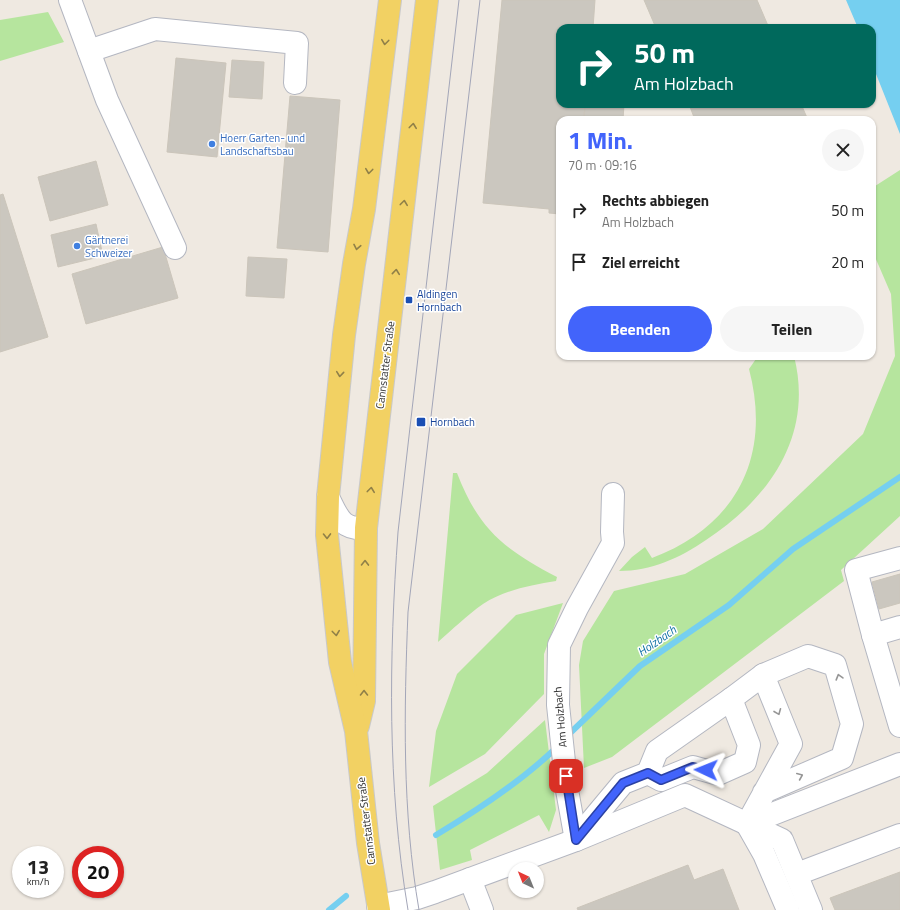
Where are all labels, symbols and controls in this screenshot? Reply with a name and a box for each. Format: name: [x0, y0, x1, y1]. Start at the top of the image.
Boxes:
text: 50 m: [634, 31, 695, 74]
one-way arrow: [381, 39, 390, 45]
icon: right: [568, 40, 620, 92]
text: Am Holzbach: [634, 70, 734, 97]
text: 1 Min.: [568, 122, 633, 158]
one-way arrow: [408, 123, 417, 129]
button: close: [822, 129, 864, 171]
place label: Hoerr Garten- und Landschaftsbau: [220, 130, 305, 159]
marker: Hoerr Garten- und Landschaftsbau: [207, 139, 217, 149]
text: 70 m · 09:16: [568, 155, 637, 175]
one-way arrow: [365, 168, 374, 174]
text: Rechts abbiegen: [602, 189, 709, 212]
icon: right: [568, 199, 590, 221]
text: 50 m: [831, 199, 864, 222]
one-way arrow: [399, 200, 408, 206]
text: Am Holzbach: [602, 212, 674, 232]
place label: Gärtnerei Schweizer: [85, 232, 132, 261]
marker: Gärtnerei Schweizer: [72, 241, 82, 251]
one-way arrow: [353, 244, 361, 250]
icon: arrive: [568, 251, 590, 273]
text: Ziel erreicht: [602, 251, 680, 274]
text: 20 m: [831, 251, 864, 274]
one-way arrow: [391, 269, 400, 275]
place label: Aldingen Hornbach: [417, 286, 462, 315]
marker: Aldingen Hornbach: [404, 295, 414, 305]
button: Beenden: [568, 306, 712, 352]
button: Teilen: [720, 306, 864, 352]
street label: Cannstatter Straße: [372, 320, 398, 410]
one-way arrow: [336, 371, 345, 377]
place label: Hornbach: [430, 414, 475, 430]
marker: Hornbach: [415, 416, 427, 428]
one-way arrow: [366, 486, 375, 493]
one-way arrow: [323, 533, 331, 539]
one-way arrow: [361, 560, 369, 566]
water label: Holzbach: [633, 620, 681, 661]
one-way arrow: [332, 630, 341, 636]
one-way arrow: [835, 674, 844, 681]
street label: Am Holzbach: [549, 686, 571, 748]
one-way arrow: [360, 690, 368, 696]
one-way arrow: [773, 708, 781, 715]
position arrow: [685, 749, 727, 791]
pin: [549, 759, 583, 793]
icon: arrive: [555, 765, 577, 787]
one-way arrow: [796, 773, 804, 781]
street label: Cannstatter Straße: [353, 776, 379, 866]
speed limit sign: 20: [72, 846, 124, 898]
text: 13: [27, 851, 49, 882]
north arrow: [508, 862, 544, 898]
map controls: [508, 862, 544, 898]
text: km/h: [27, 874, 49, 889]

